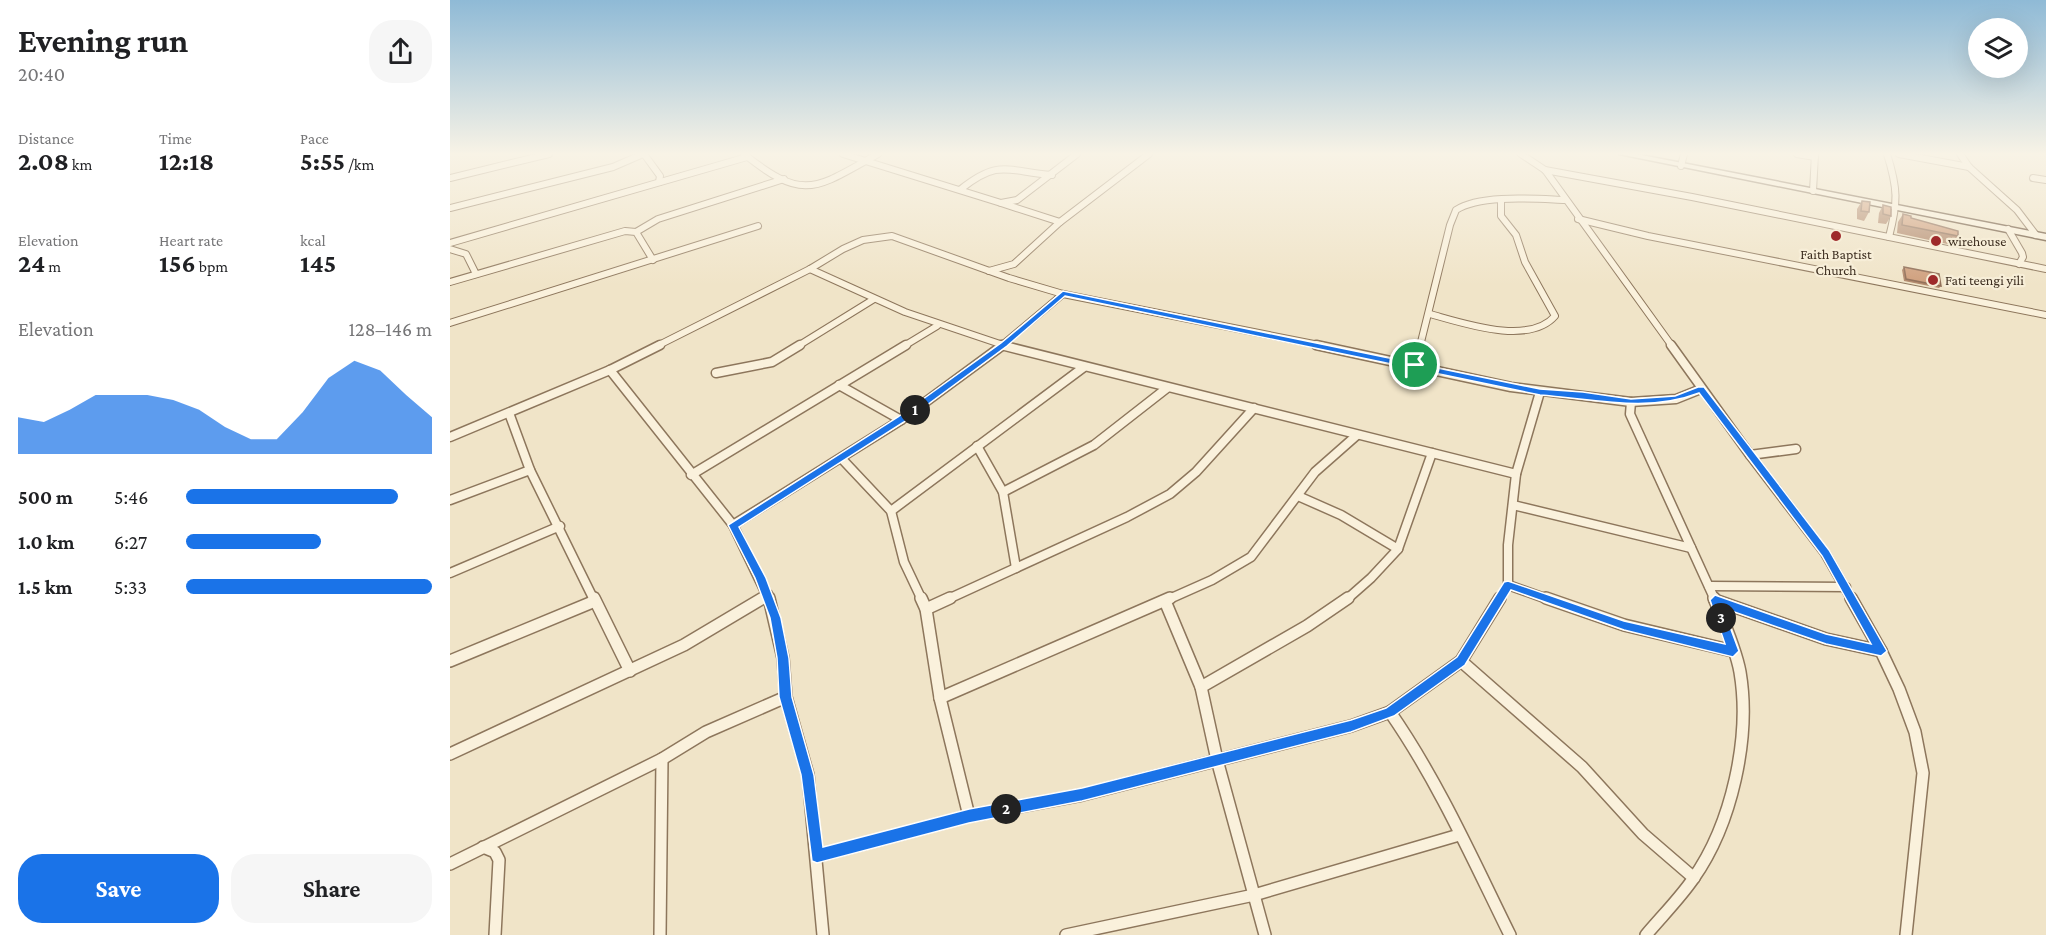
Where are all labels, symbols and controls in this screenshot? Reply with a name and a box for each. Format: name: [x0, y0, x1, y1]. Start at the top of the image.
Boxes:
map controls: [1968, 18, 2028, 78]
button: layers: [1968, 18, 2028, 78]
button: share: [369, 20, 432, 83]
text: Evening run: [18, 22, 188, 59]
text: 20:40: [18, 63, 65, 85]
text: Distance: [18, 130, 74, 147]
text: Time: [159, 130, 192, 147]
text: Pace: [300, 130, 329, 147]
text: 2.08: [18, 147, 69, 176]
text: 12:18: [159, 147, 214, 176]
text: 5:55: [300, 147, 345, 176]
text: km: [69, 156, 92, 173]
text: /km: [345, 156, 374, 173]
marker: Faith Baptist Church: [1829, 229, 1843, 243]
text: Elevation: [18, 232, 79, 249]
text: Heart rate: [159, 232, 223, 249]
text: kcal: [300, 232, 326, 249]
place label: wirehouse: [1948, 233, 2006, 249]
marker: wirehouse: [1929, 234, 1943, 248]
place label: Faith Baptist Church: [1800, 246, 1872, 278]
text: 24: [18, 249, 45, 278]
text: 156: [159, 249, 196, 278]
text: 145: [300, 249, 336, 278]
text: m: [45, 258, 61, 275]
text: bpm: [196, 258, 228, 275]
place label: Fati teengi yili: [1945, 272, 2024, 288]
marker: Fati teengi yili: [1926, 273, 1940, 287]
text: Elevation: [18, 318, 94, 340]
text: 128–146 m: [348, 318, 432, 340]
pin: [1389, 339, 1440, 390]
icon: arrive: [1398, 348, 1431, 381]
pin: 1: [900, 395, 930, 425]
text: 1: [912, 401, 918, 418]
text: 500 m: [18, 486, 73, 508]
text: 5:46: [114, 486, 148, 508]
text: 1.0 km: [18, 531, 74, 553]
text: 6:27: [114, 531, 147, 553]
text: 1.5 km: [18, 576, 73, 598]
text: 5:33: [114, 576, 147, 598]
pin: 3: [1706, 603, 1736, 633]
text: 3: [1717, 609, 1725, 626]
pin: 2: [991, 794, 1021, 824]
text: 2: [1002, 800, 1010, 817]
button: Save: [18, 854, 219, 923]
button: Share: [231, 854, 432, 923]

